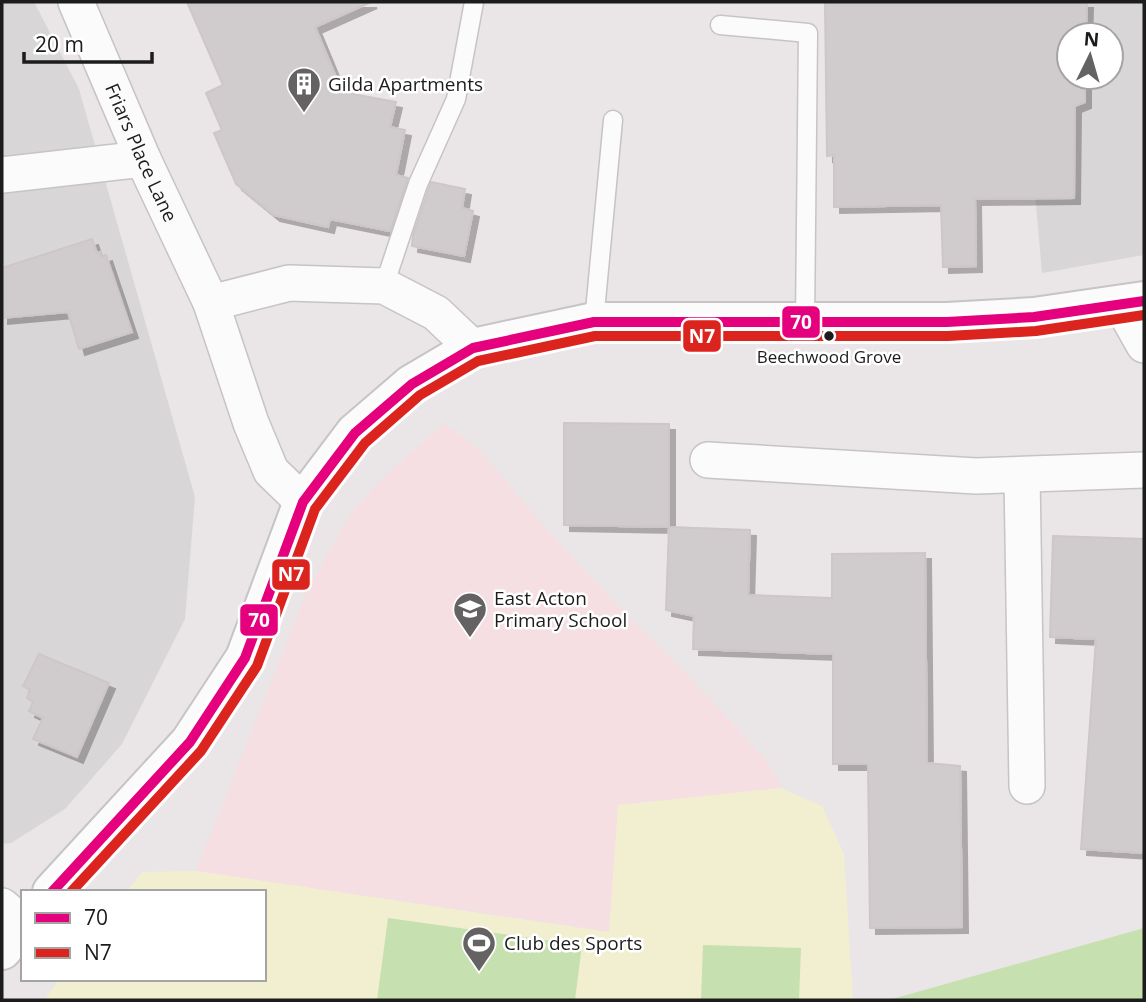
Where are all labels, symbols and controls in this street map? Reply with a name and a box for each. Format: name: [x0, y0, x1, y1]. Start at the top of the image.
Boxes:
scale bar: [24, 21, 152, 65]
north arrow: [1055, 21, 1125, 91]
text: N: [1083, 25, 1100, 53]
text: 20 m: [35, 30, 84, 58]
building icon: Gilda Apartments: [285, 65, 323, 114]
place label: Gilda Apartments: [328, 71, 483, 97]
street label: Friars Place Lane: [99, 79, 184, 226]
line badge: 70: [781, 305, 821, 339]
text: 70: [790, 309, 812, 335]
line badge: N7: [682, 319, 722, 353]
text: N7: [689, 323, 715, 349]
marker: Beechwood Grove: [822, 329, 836, 343]
place label: Beechwood Grove: [757, 345, 901, 368]
line badge: N7: [271, 558, 311, 591]
text: N7: [278, 561, 304, 587]
place label: East Acton Primary School: [494, 585, 627, 633]
school or university icon: East Acton Primary School: [451, 590, 489, 639]
line badge: 70: [239, 603, 279, 637]
text: 70: [248, 607, 270, 633]
legend: [21, 890, 266, 981]
text: 70: [84, 903, 108, 931]
sports icon: Club des Sports: [460, 924, 498, 973]
place label: Club des Sports: [504, 930, 642, 956]
text: N7: [84, 938, 112, 966]

